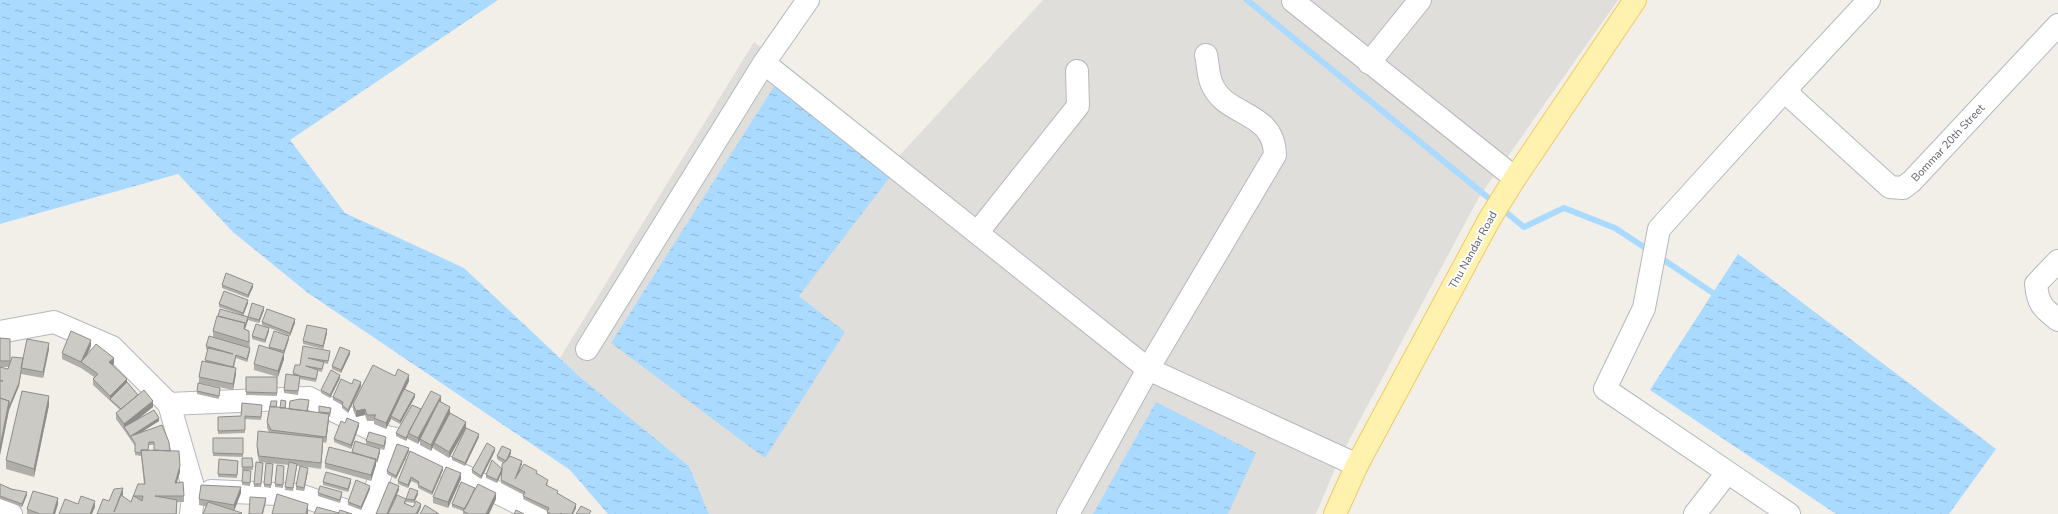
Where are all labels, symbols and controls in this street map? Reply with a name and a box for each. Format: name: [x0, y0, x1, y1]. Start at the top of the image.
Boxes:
street label: Bommar 20th Street: [1908, 101, 1988, 185]
street label: Thu Nandar Road: [1445, 208, 1501, 292]

